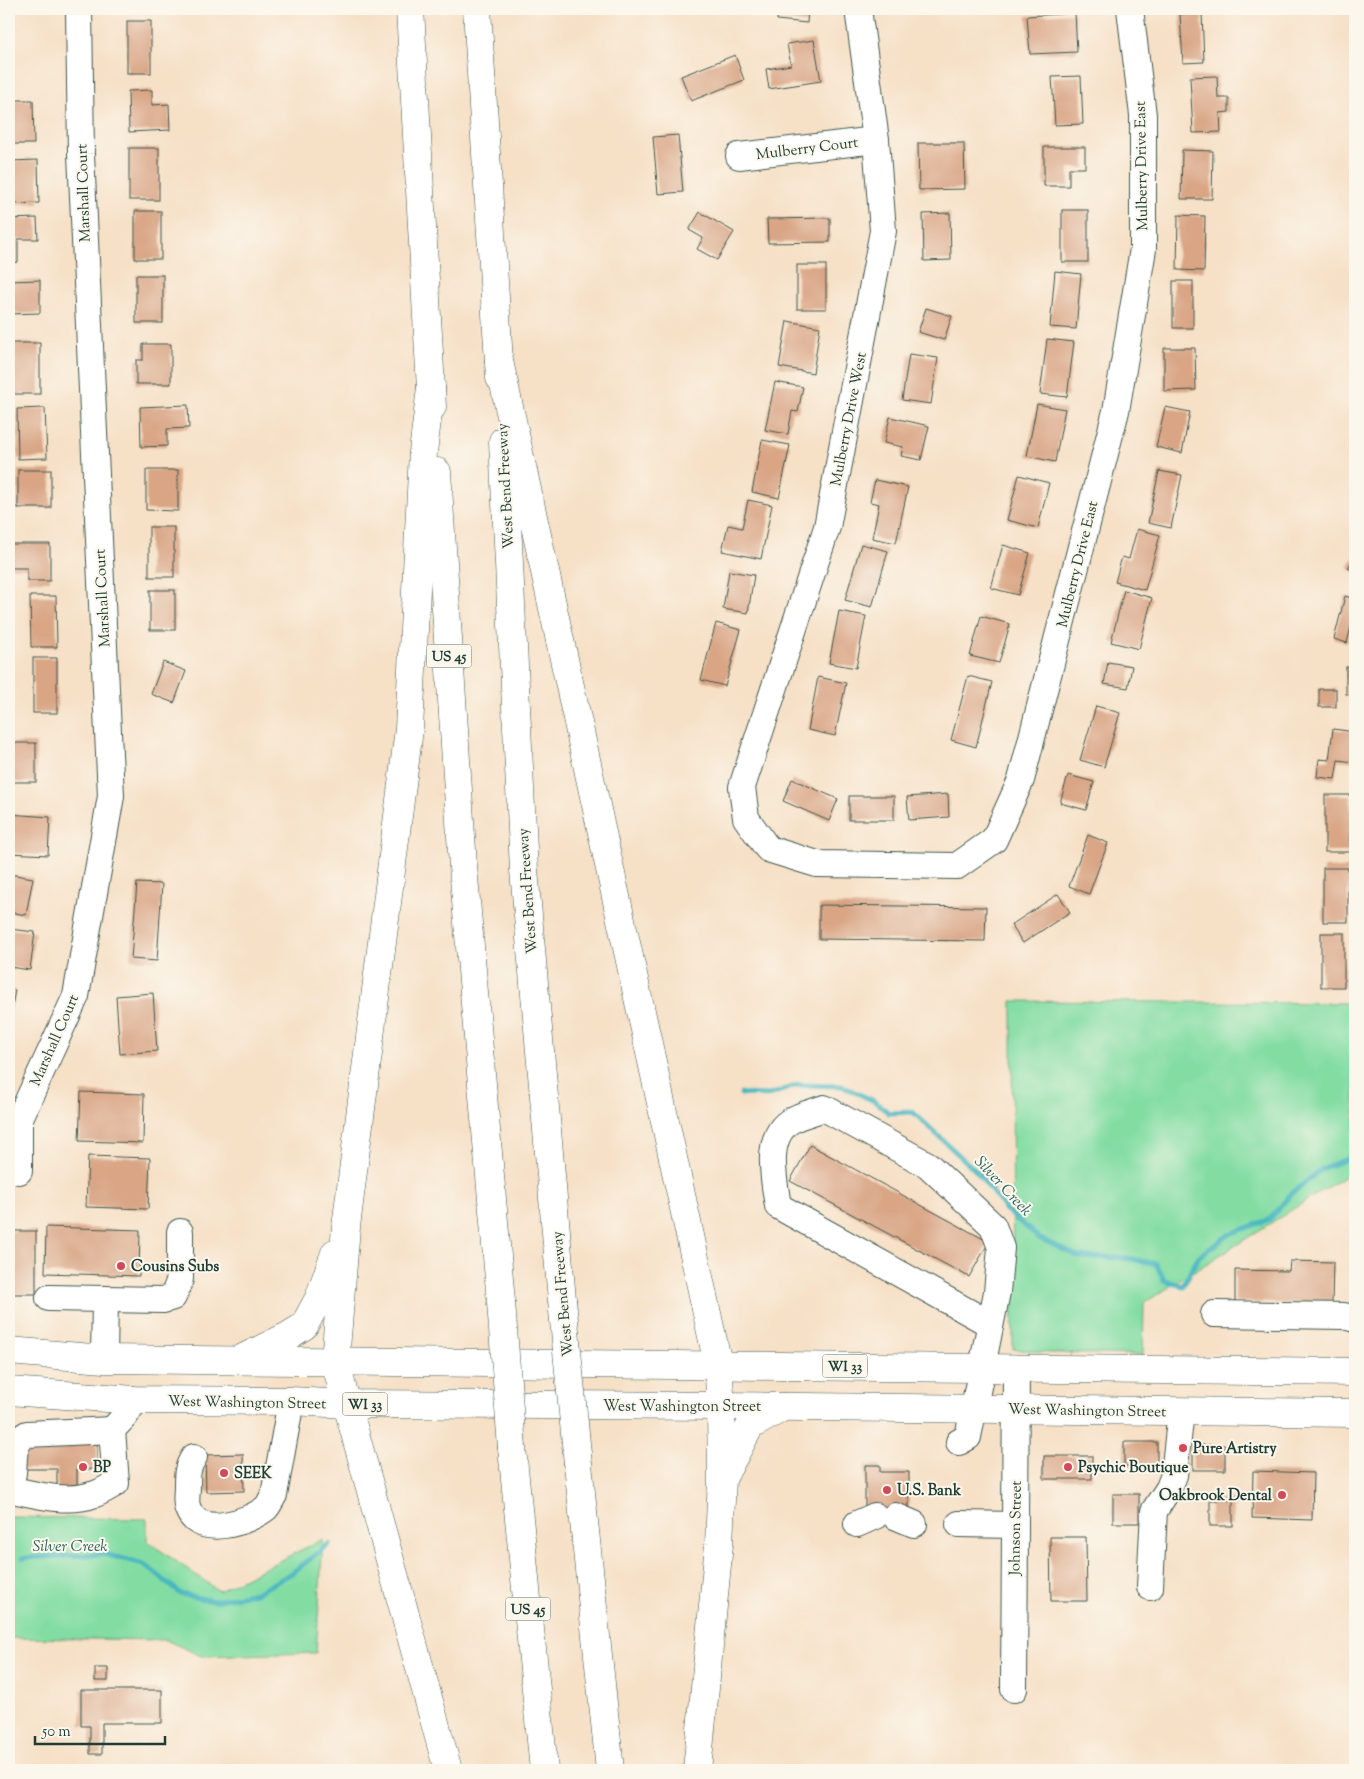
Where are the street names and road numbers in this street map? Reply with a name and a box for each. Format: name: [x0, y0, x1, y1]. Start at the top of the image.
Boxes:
street label: Mulberry Drive East: [1131, 101, 1154, 231]
street label: Mulberry Court: [755, 133, 860, 166]
street label: Marshall Court: [72, 143, 97, 243]
street label: Mulberry Drive West: [826, 350, 873, 488]
street label: West Bend Freeway: [493, 422, 520, 549]
street label: Mulberry Drive East: [1053, 499, 1104, 630]
street label: Marshall Court: [90, 548, 117, 648]
road number: US 45: [426, 644, 472, 668]
street label: West Bend Freeway: [514, 827, 543, 955]
street label: Marshall Court: [26, 991, 85, 1090]
street label: West Bend Freeway: [547, 1230, 579, 1358]
road number: WI 33: [822, 1354, 868, 1378]
street label: West Washington Street: [168, 1392, 326, 1415]
road number: WI 33: [342, 1392, 388, 1416]
street label: West Washington Street: [603, 1397, 761, 1418]
street label: West Washington Street: [1008, 1400, 1166, 1423]
street label: Johnson Street: [1005, 1480, 1028, 1577]
road number: US 45: [506, 1598, 550, 1620]

